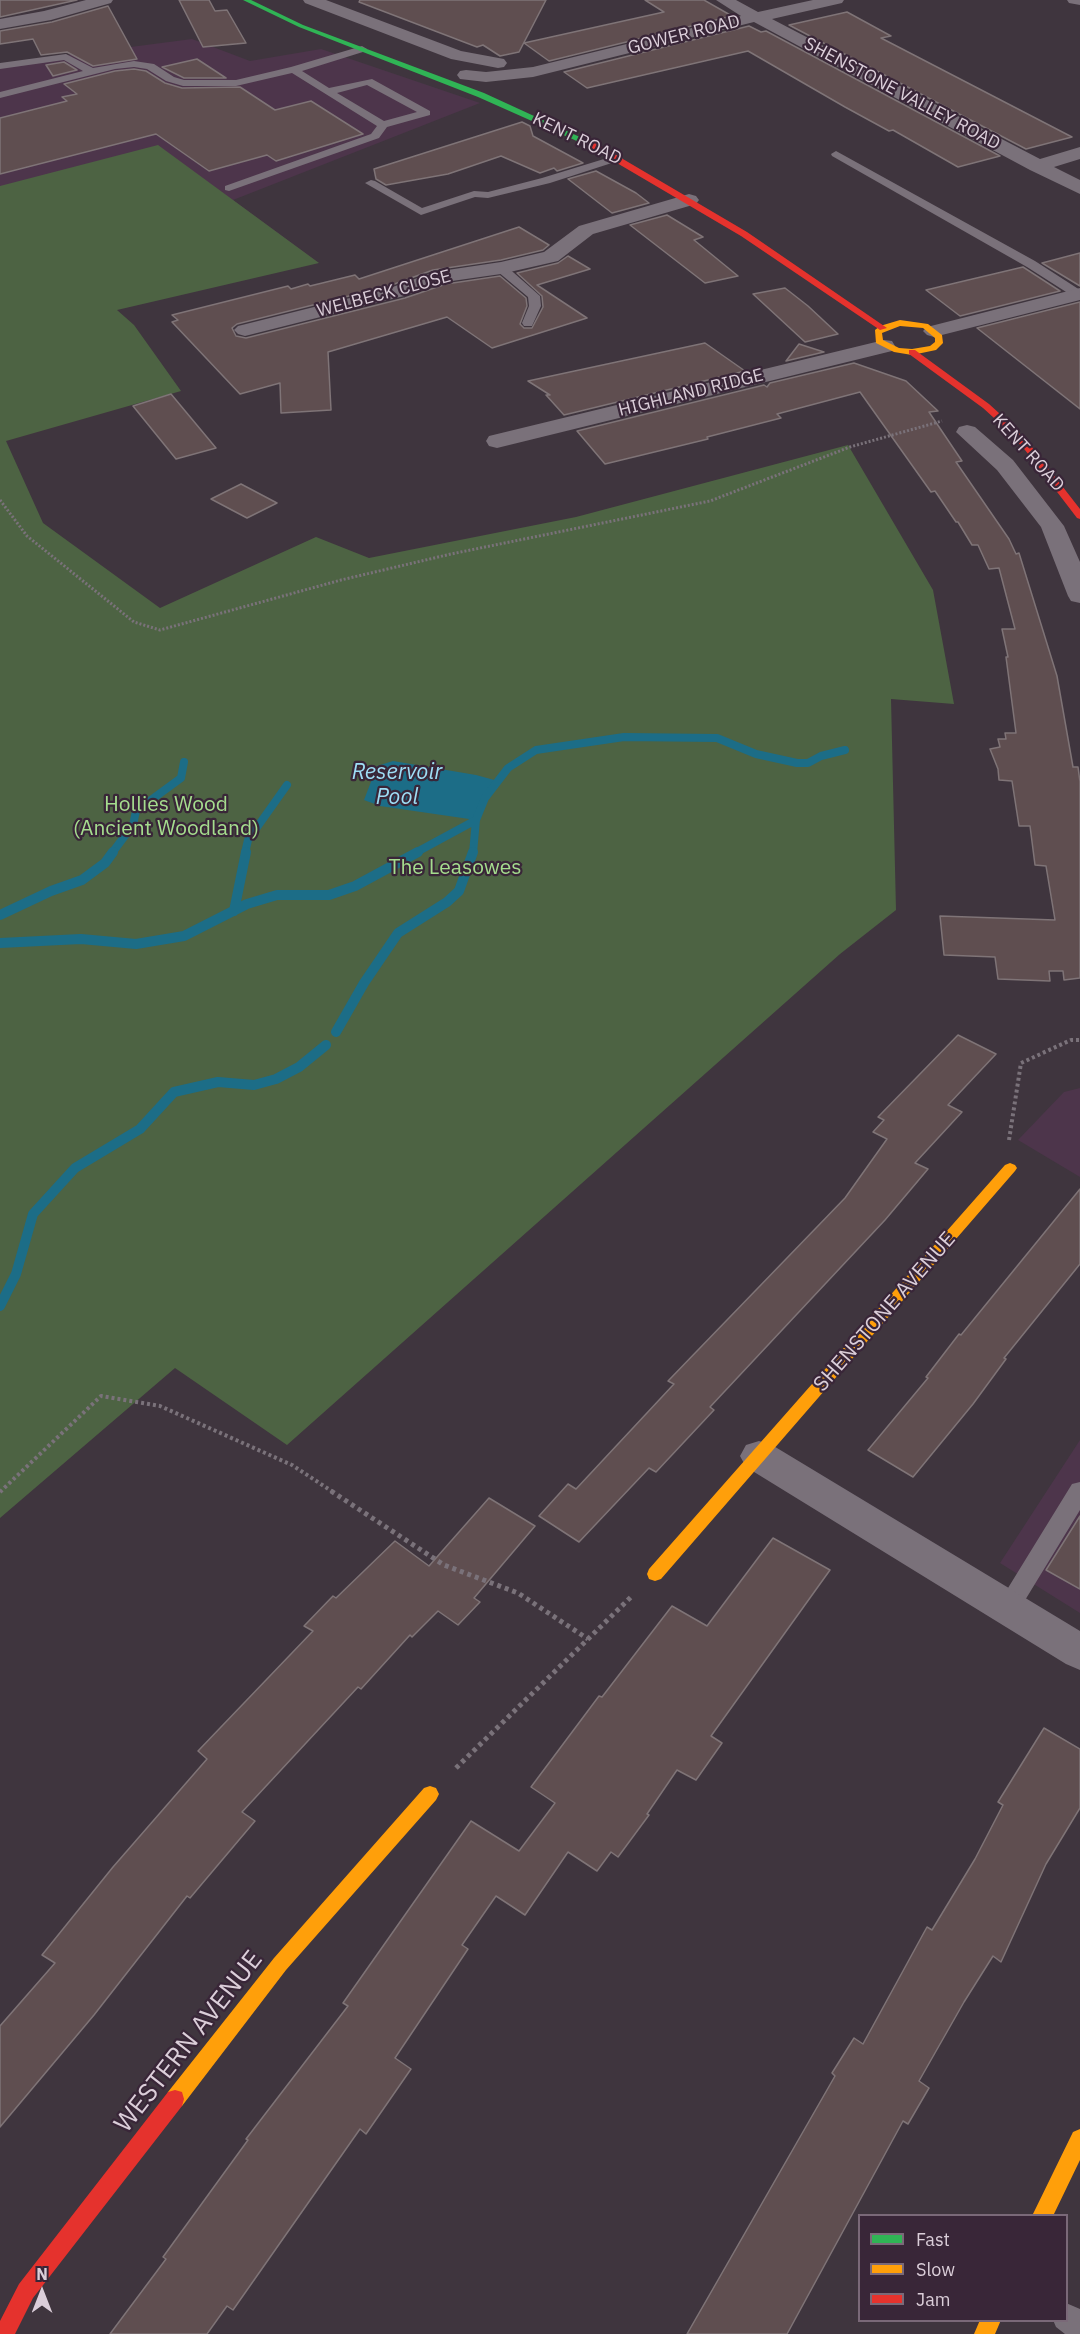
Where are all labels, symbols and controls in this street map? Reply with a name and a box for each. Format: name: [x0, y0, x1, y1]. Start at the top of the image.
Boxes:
street label: GOWER ROAD: [626, 11, 742, 59]
street label: SHENSTONE VALLEY ROAD: [800, 33, 1004, 155]
street label: KENT ROAD: [529, 108, 625, 170]
street label: WELBECK CLOSE: [315, 266, 453, 322]
street label: HIGHLAND RIDGE: [616, 365, 766, 421]
street label: KENT ROAD: [988, 410, 1068, 496]
water label: Reservoir Pool: [352, 760, 442, 812]
park label: Hollies Wood (Ancient Woodland): [73, 792, 259, 842]
park label: The Leasowes: [388, 855, 522, 881]
street label: SHENSTONE AVENUE: [809, 1227, 961, 1397]
street label: WESTERN AVENUE: [108, 1945, 270, 2139]
legend: [858, 2214, 1068, 2322]
text: Fast: [916, 2228, 950, 2251]
text: Slow: [916, 2258, 955, 2281]
north arrow: [12, 2262, 72, 2322]
text: N: [36, 2264, 48, 2284]
text: Jam: [916, 2288, 951, 2311]

